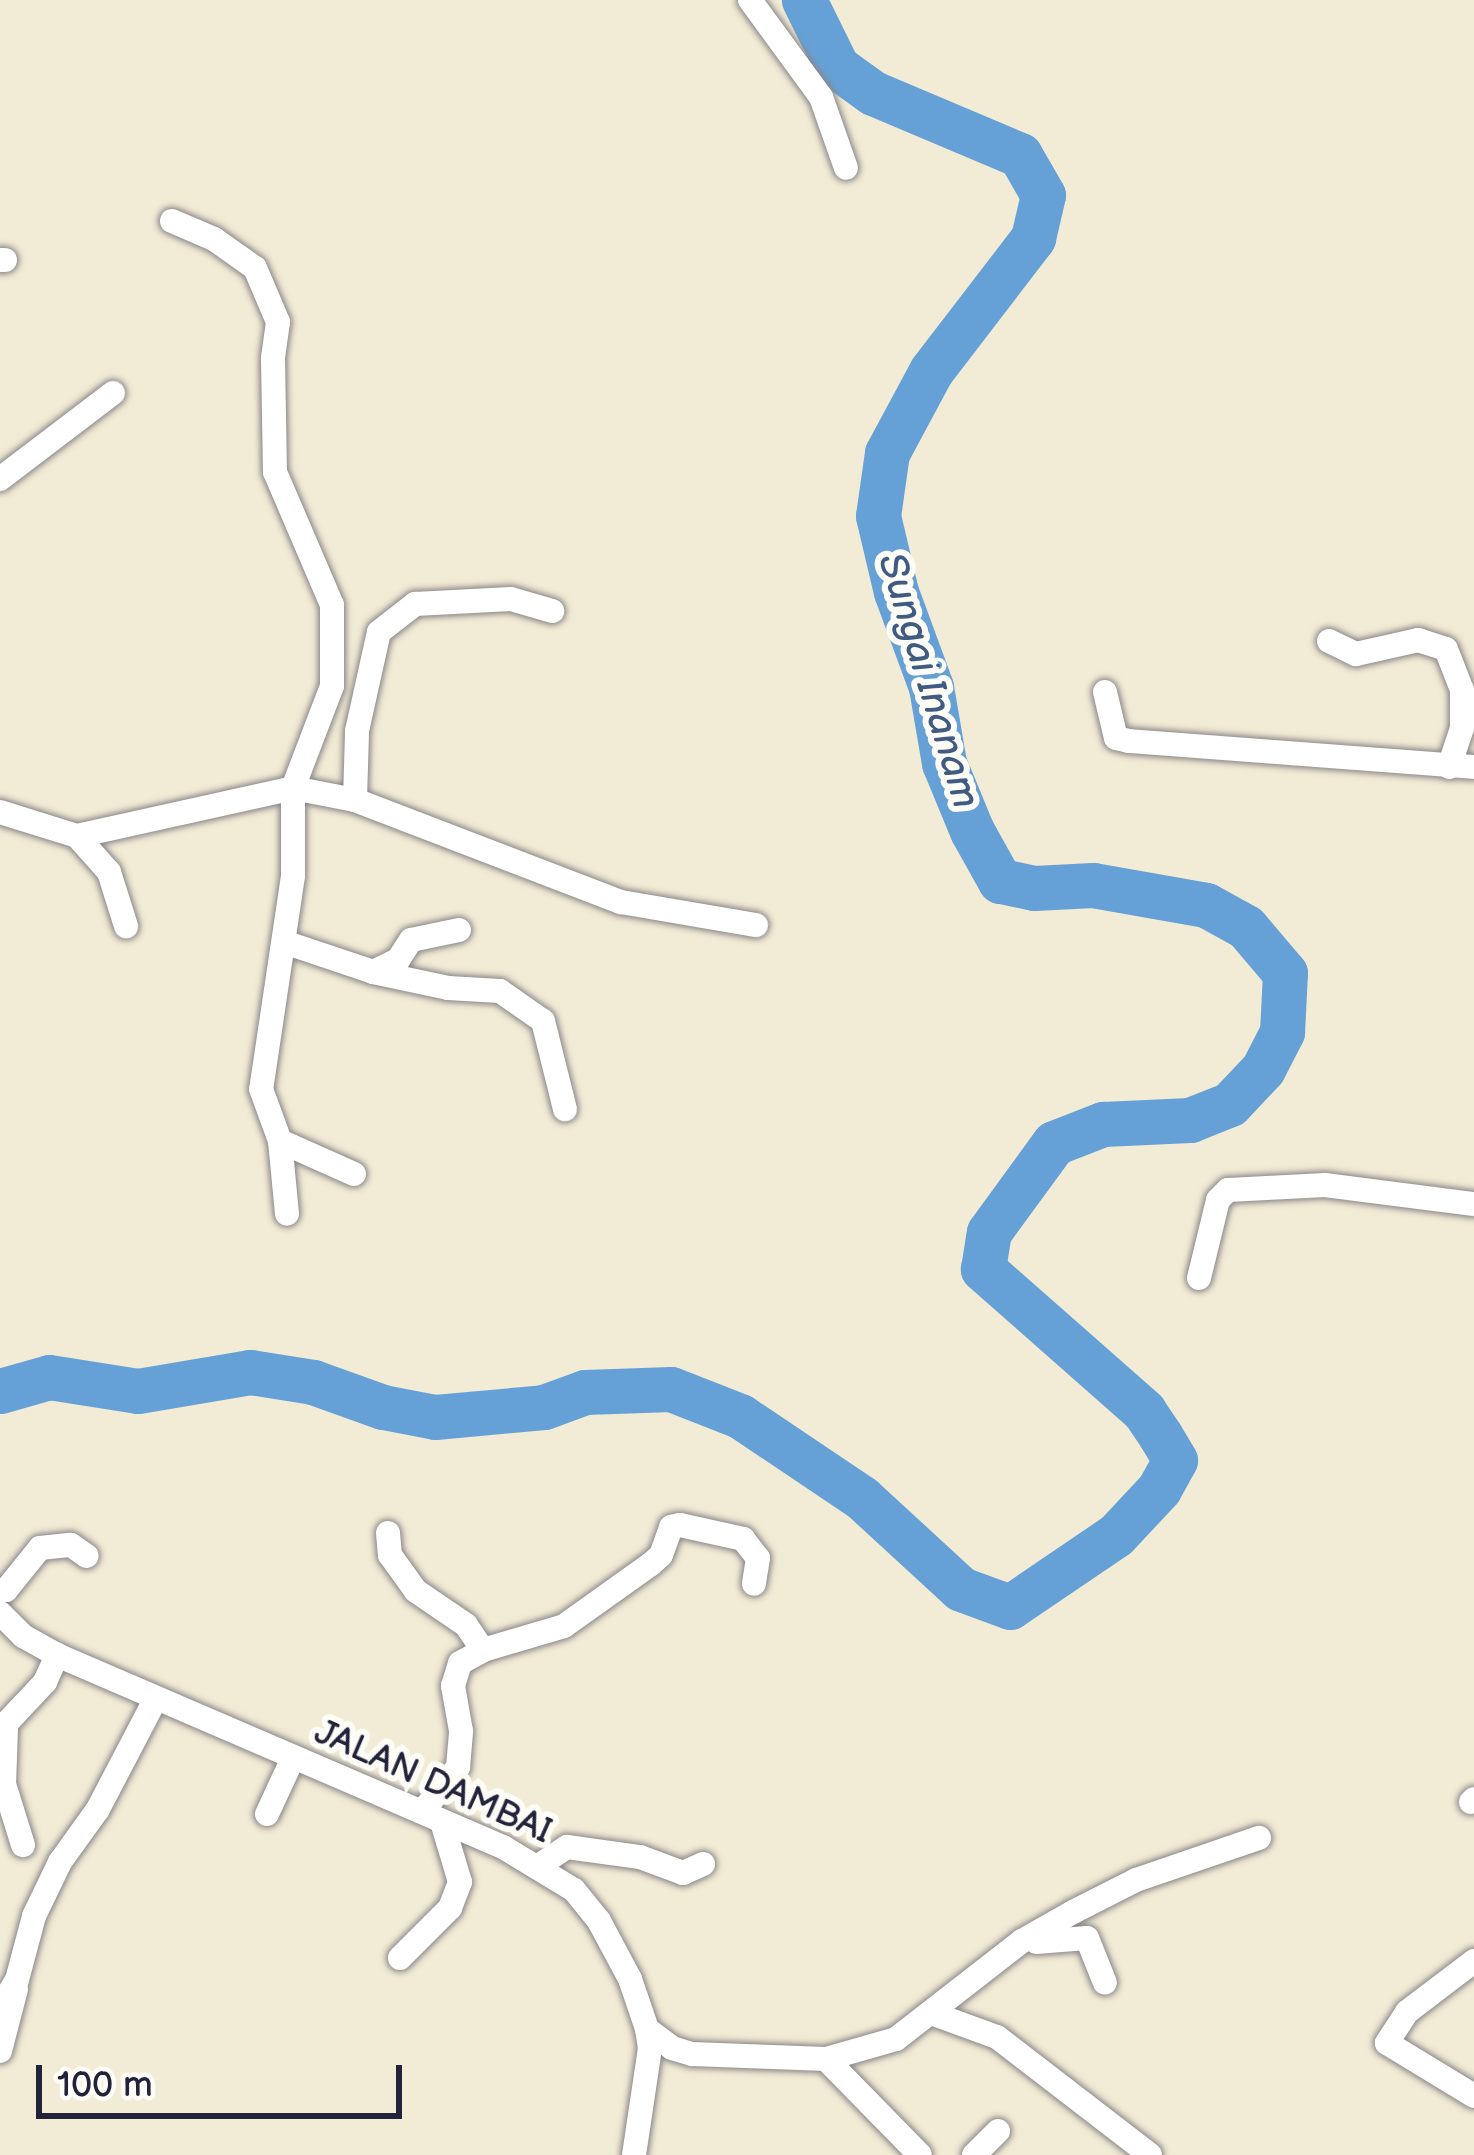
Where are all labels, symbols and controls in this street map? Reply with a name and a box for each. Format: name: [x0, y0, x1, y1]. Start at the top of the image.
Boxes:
water label: Sungai Inanam: [866, 548, 988, 814]
street label: JALAN DAMBAI: [308, 1710, 558, 1854]
scale bar: [42, 2041, 408, 2115]
text: 100 m: [57, 2064, 153, 2107]

